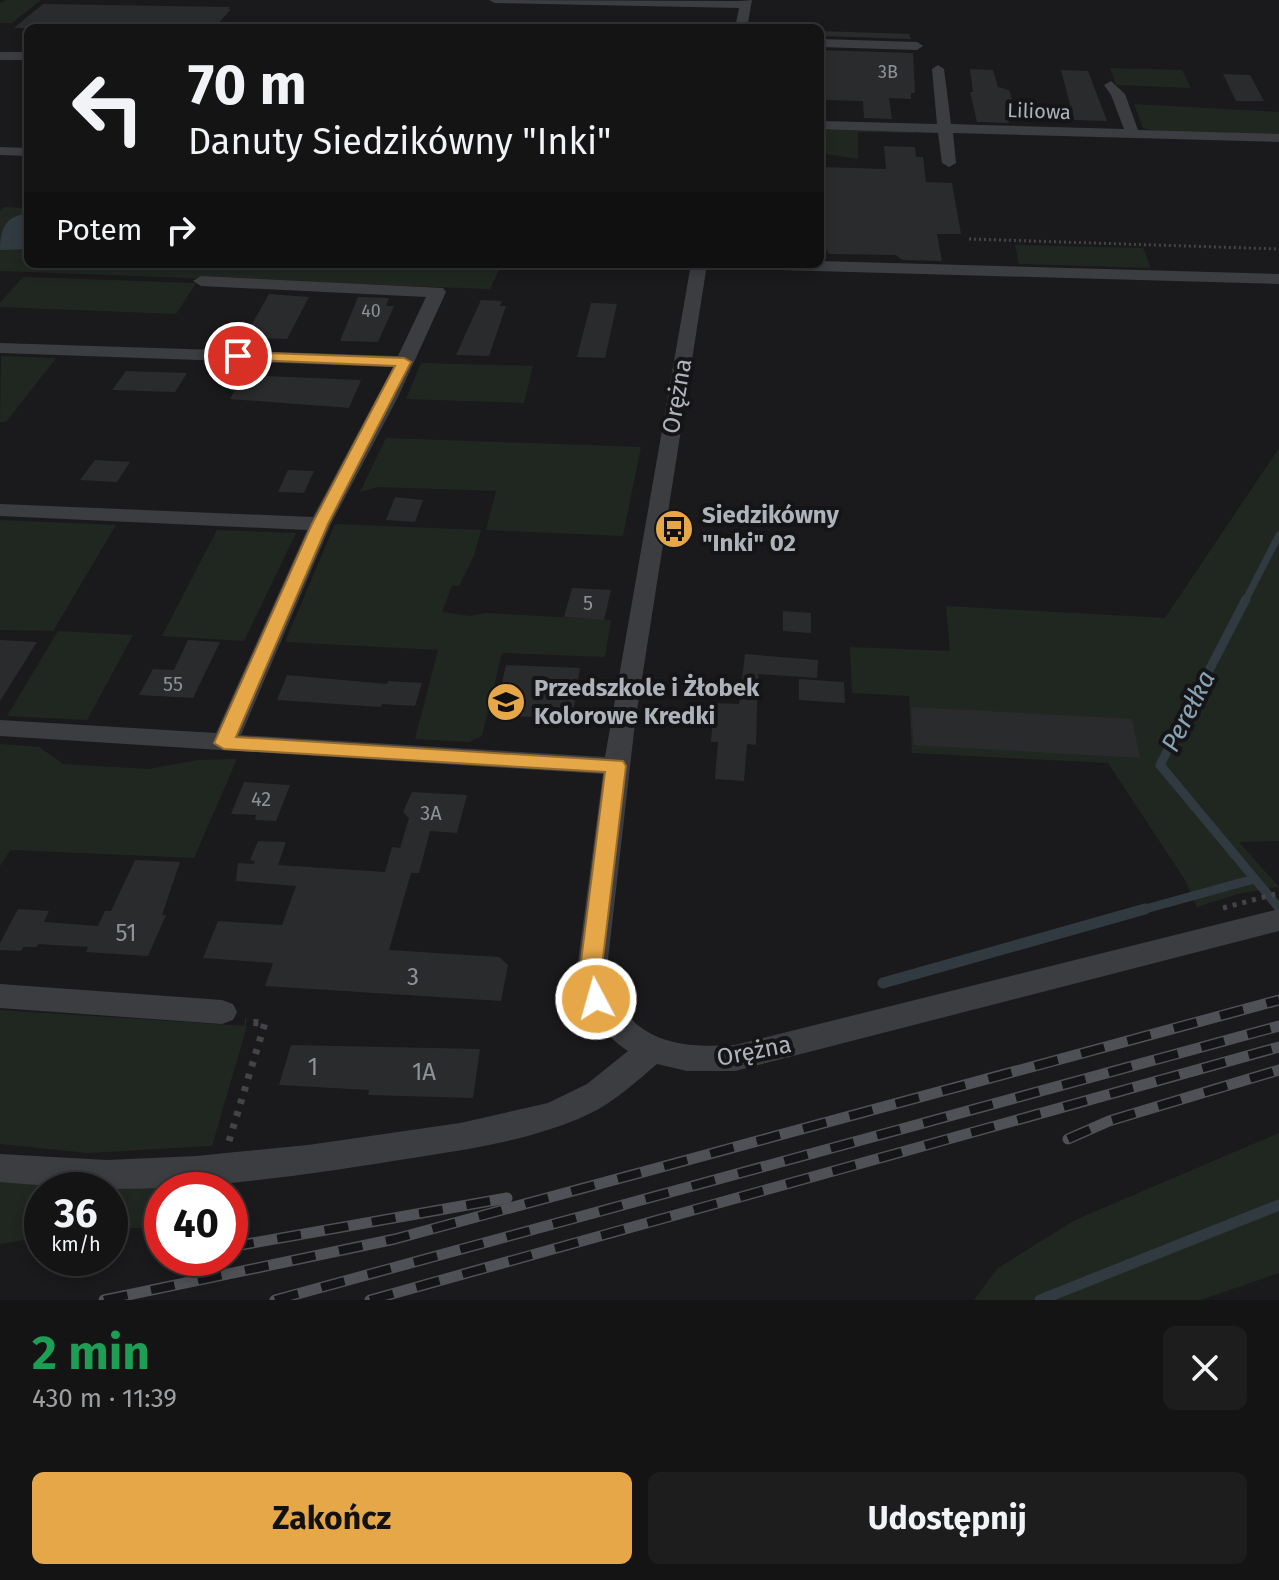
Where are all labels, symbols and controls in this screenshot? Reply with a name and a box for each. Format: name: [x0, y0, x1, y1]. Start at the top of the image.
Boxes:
text: 70 m: [188, 52, 307, 119]
icon: left: [56, 56, 160, 160]
house number: 3B: [878, 61, 898, 83]
street label: Liliowa: [1007, 98, 1071, 124]
text: Danuty Siedzikówny "Inki": [188, 120, 611, 164]
icon: right: [159, 208, 203, 252]
text: Potem: [56, 212, 143, 248]
house number: 40: [361, 300, 381, 322]
pin: [204, 322, 272, 390]
icon: arrive: [216, 334, 260, 378]
street label: Orężna: [657, 356, 697, 436]
place label: Siedzikówny "Inki" 02: [702, 501, 840, 557]
bus stop icon: Siedzikówny "Inki" 02: [653, 508, 695, 550]
house number: 5: [583, 591, 593, 615]
water label: Perełka: [1155, 666, 1222, 757]
house number: 55: [163, 672, 183, 696]
place label: Przedszkole i Żłobek Kolorowe Kredki: [534, 673, 760, 730]
school or university icon: Przedszkole i Żłobek Kolorowe Kredki: [485, 681, 527, 723]
house number: 42: [251, 787, 271, 811]
house number: 3A: [420, 801, 442, 825]
house number: 51: [115, 919, 137, 947]
position arrow: [554, 957, 638, 1041]
house number: 3: [407, 963, 419, 991]
street label: Orężna: [714, 1030, 794, 1072]
house number: 1: [308, 1053, 318, 1081]
house number: 1A: [412, 1058, 436, 1086]
speed limit sign: 40: [144, 1172, 248, 1276]
text: 36: [54, 1190, 98, 1238]
text: km/h: [51, 1232, 101, 1256]
text: 2 min: [32, 1324, 150, 1382]
button: close: [1163, 1326, 1247, 1410]
text: 430 m · 11:39: [32, 1383, 177, 1414]
button: Zakończ: [32, 1472, 632, 1564]
button: Udostępnij: [648, 1472, 1247, 1564]

